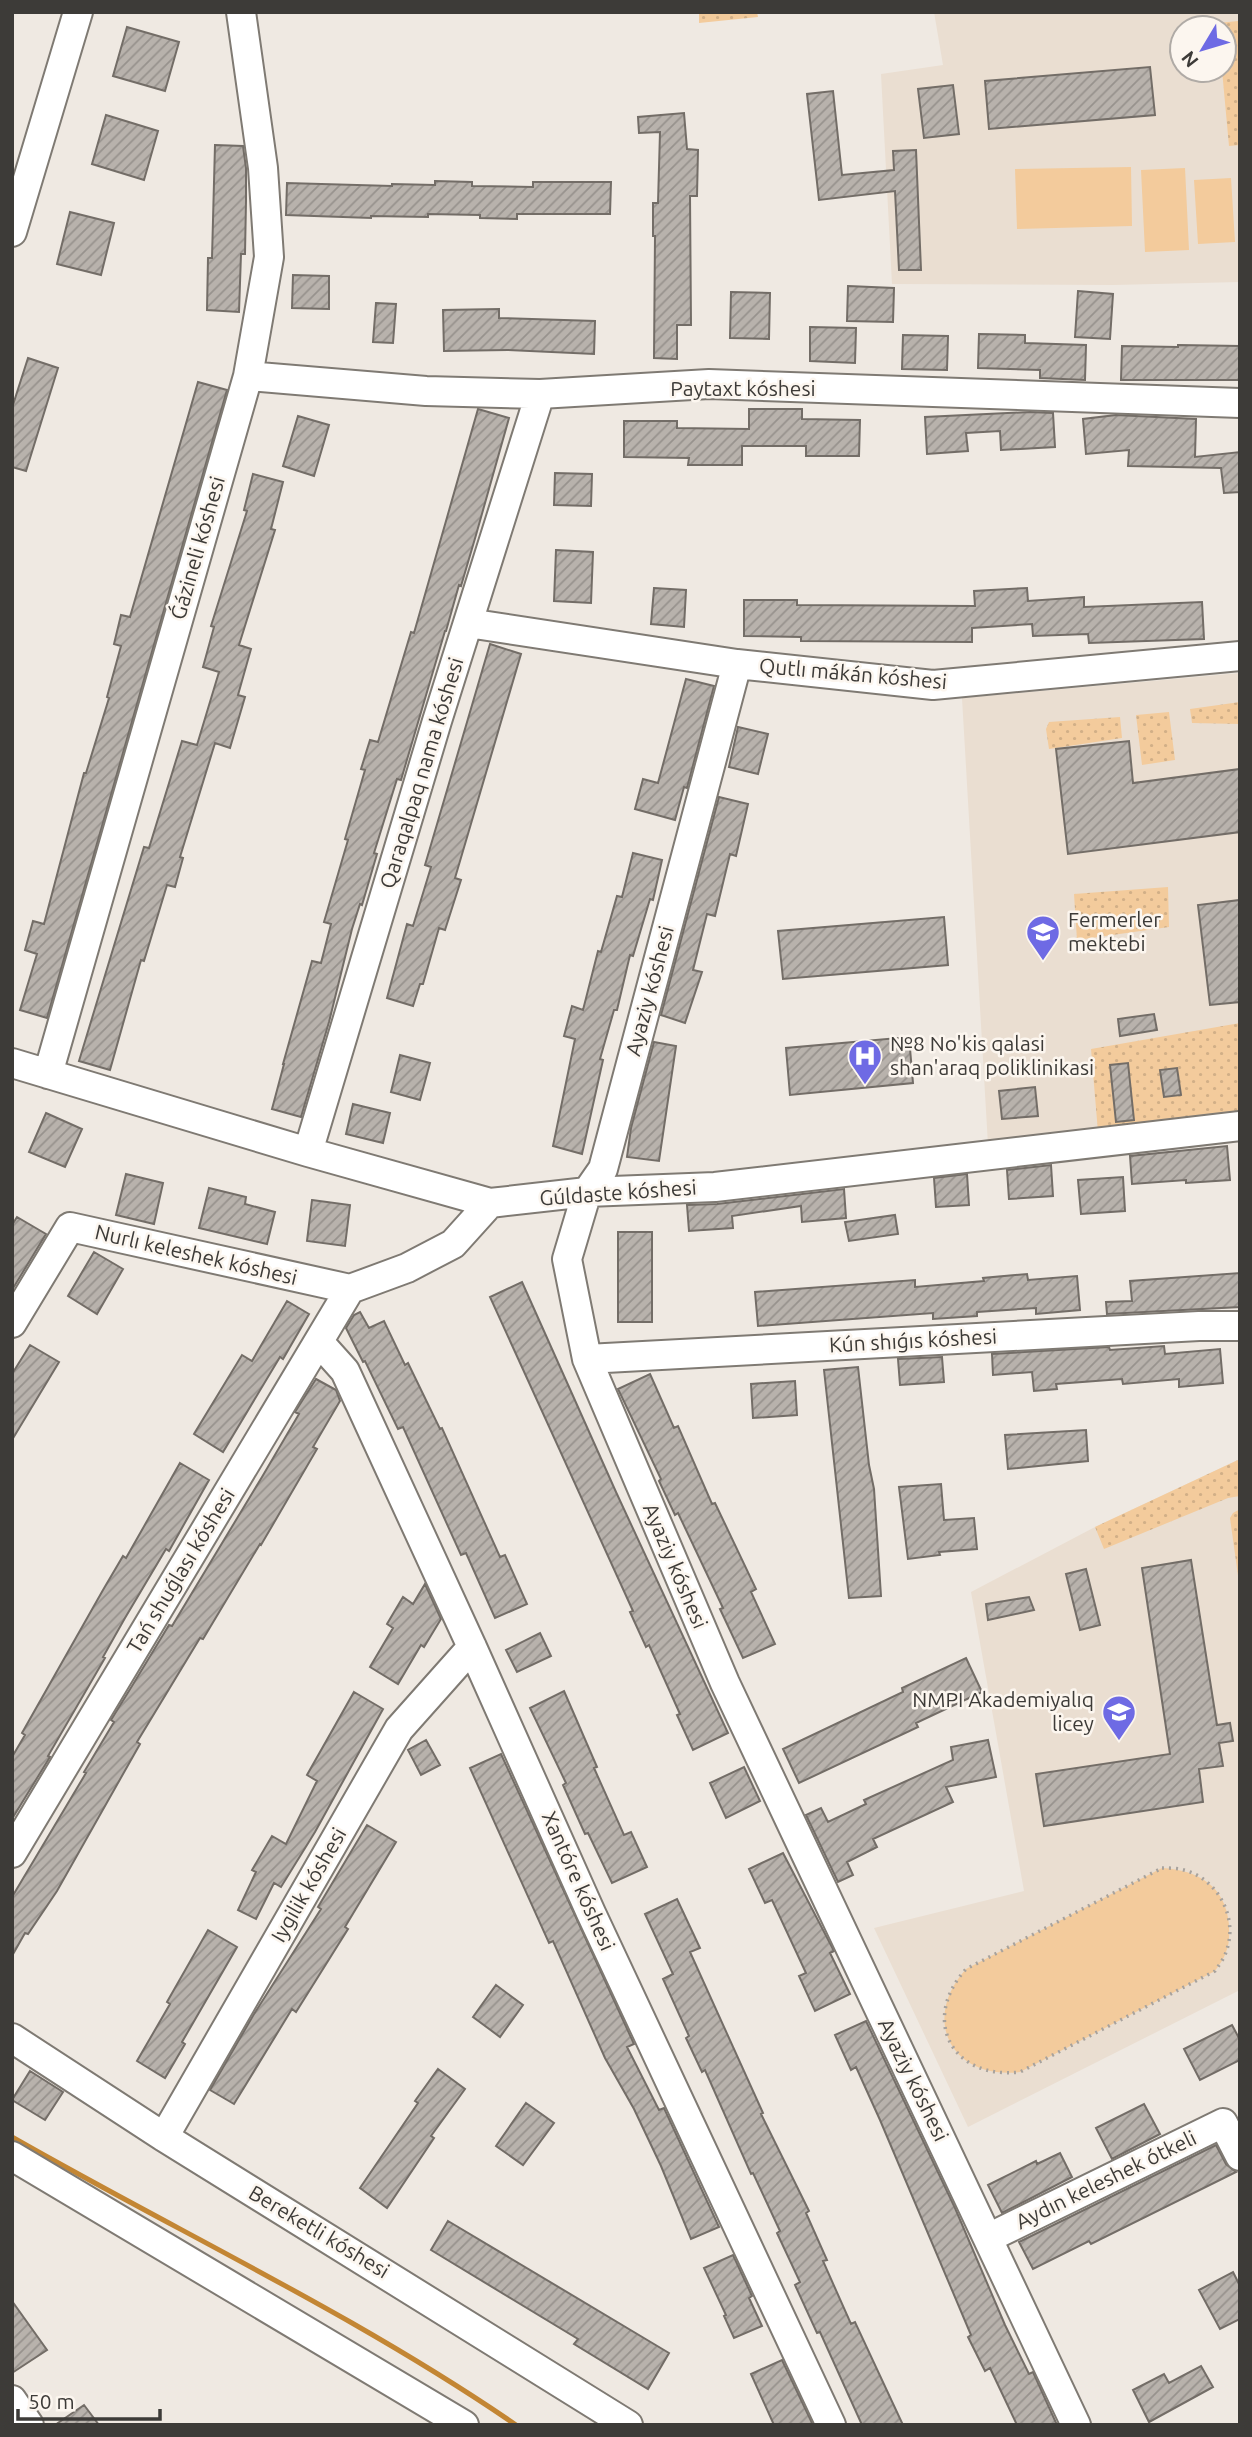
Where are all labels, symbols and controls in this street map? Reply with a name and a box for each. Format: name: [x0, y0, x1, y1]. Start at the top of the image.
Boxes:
north arrow: [1168, 14, 1238, 84]
text: N: [1177, 47, 1203, 72]
street label: Paytaxt kóshesi: [670, 376, 816, 400]
street label: Ǵázineli kóshesi: [165, 473, 229, 622]
street label: Qutlı mákán kóshesi: [758, 653, 948, 693]
street label: Qaraqalpaq nama kóshesi: [374, 654, 468, 891]
place label: Fermerler mektebi: [1068, 907, 1161, 955]
school or university icon: Fermerler mektebi: [1024, 913, 1062, 962]
street label: Ayaziy kóshesi: [620, 923, 678, 1058]
place label: №8 No'kis qalasi shan'araq poliklinikasi: [890, 1031, 1094, 1079]
hospital icon: №8 No'kis qalasi shan'araq poliklinikasi: [846, 1037, 884, 1086]
street label: Gúldaste kóshesi: [538, 1175, 697, 1209]
street label: Nurlı keleshek kóshesi: [93, 1219, 300, 1289]
street label: Kún shıǵıs kóshesi: [828, 1324, 998, 1356]
street label: Tań shuǵlası kóshesi: [121, 1484, 239, 1657]
street label: Ayaziy kóshesi: [639, 1499, 713, 1632]
place label: NMPI Akademiyalıq licey: [912, 1687, 1094, 1735]
school or university icon: NMPI Akademiyalıq licey: [1100, 1693, 1138, 1742]
street label: Xantóre kóshesi: [537, 1807, 620, 1954]
street label: Iygilik kóshesi: [266, 1823, 351, 1946]
street label: Ayaziy kóshesi: [874, 2014, 954, 2145]
street label: Aydın keleshek ótkeli: [1011, 2125, 1200, 2233]
street label: Bereketli kóshesi: [245, 2180, 394, 2282]
scale bar: [18, 2378, 159, 2422]
text: 50 m: [28, 2389, 75, 2413]

